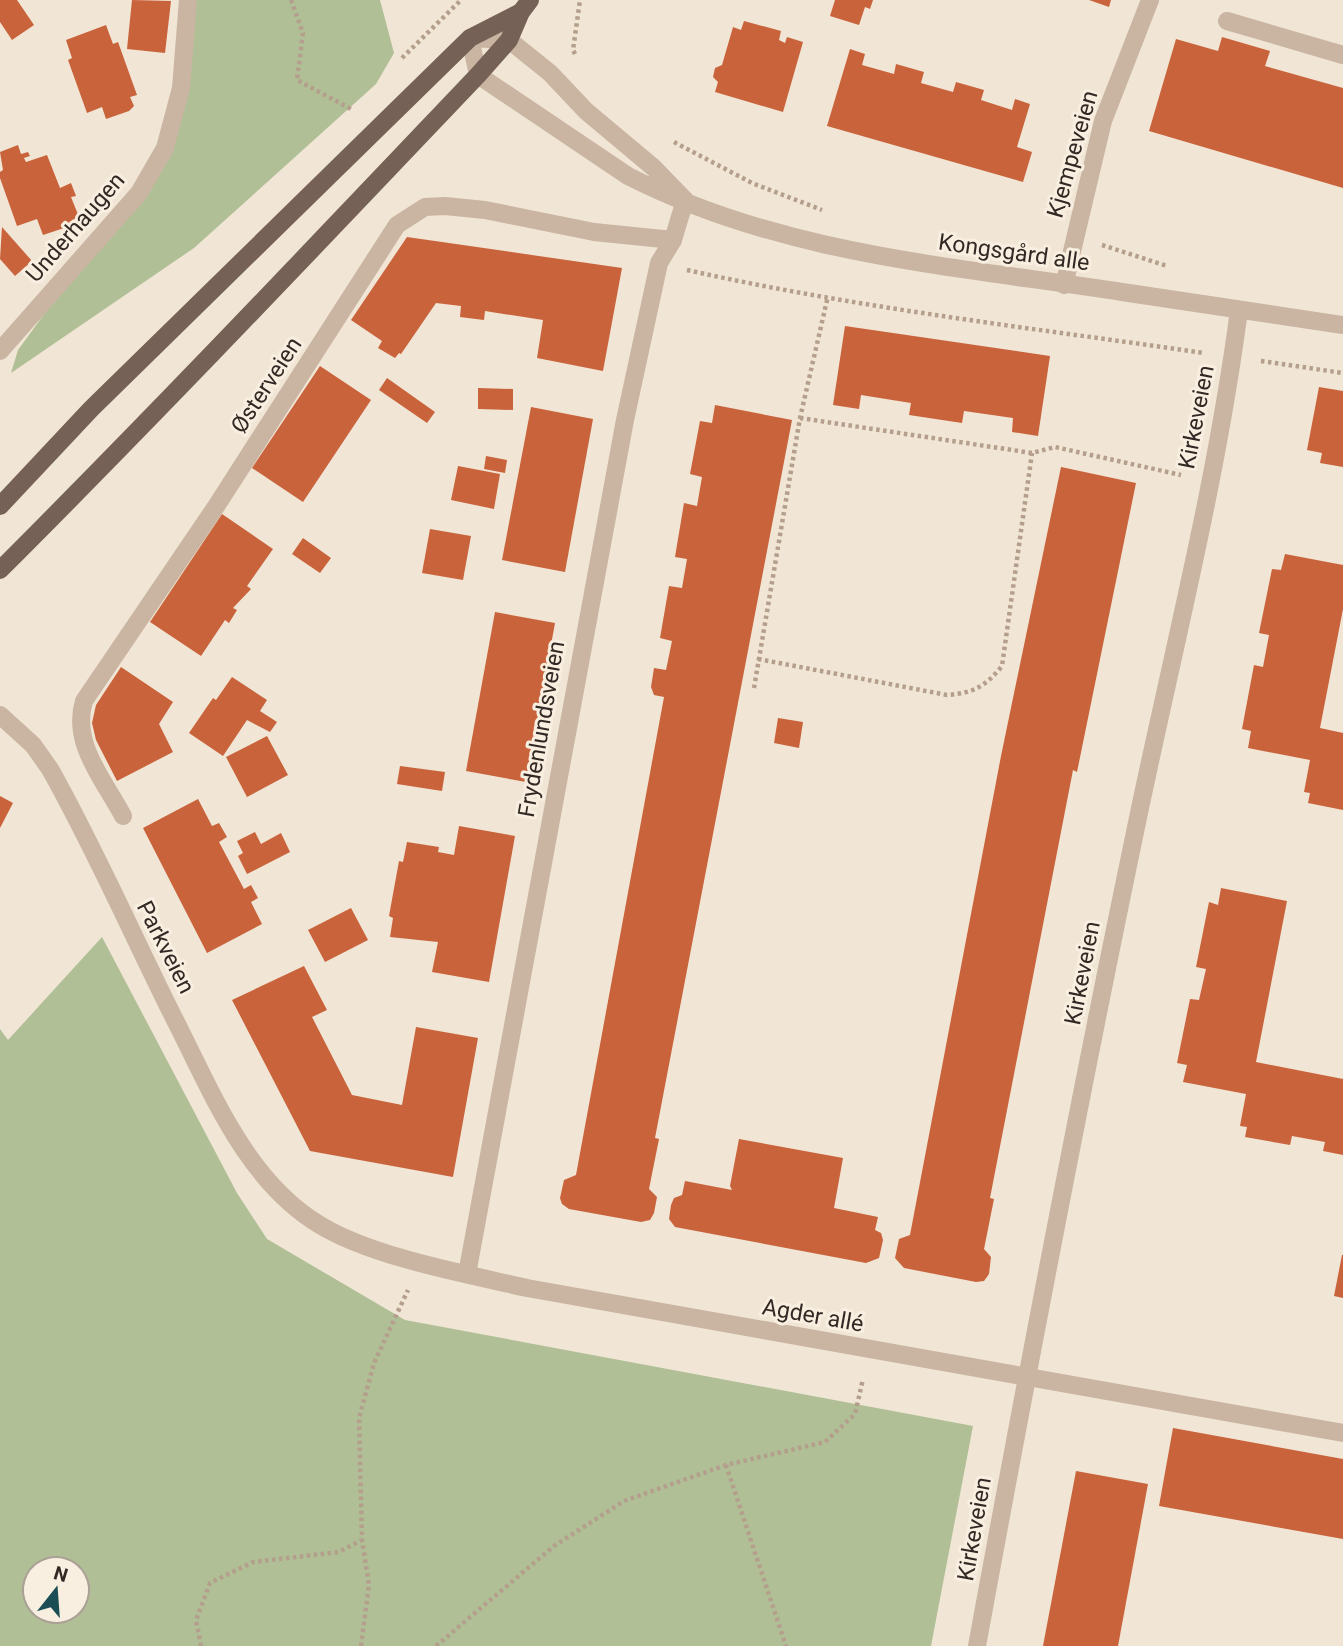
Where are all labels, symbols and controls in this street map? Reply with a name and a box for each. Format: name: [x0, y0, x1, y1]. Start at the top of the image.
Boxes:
street label: Kjempeveien: [1041, 87, 1104, 221]
street label: Underhaugen: [20, 167, 130, 288]
street label: Kongsgård alle: [937, 229, 1091, 276]
street label: Østerveien: [225, 332, 307, 438]
street label: Kirkeveien: [1173, 363, 1220, 471]
street label: Frydenlundsveien: [513, 639, 570, 819]
street label: Parkveien: [131, 897, 200, 998]
street label: Kirkeveien: [1059, 919, 1106, 1027]
street label: Agder allé: [760, 1293, 866, 1338]
street label: Kirkeveien: [952, 1475, 997, 1583]
north arrow: [21, 1555, 91, 1625]
text: N: [51, 1561, 71, 1587]

